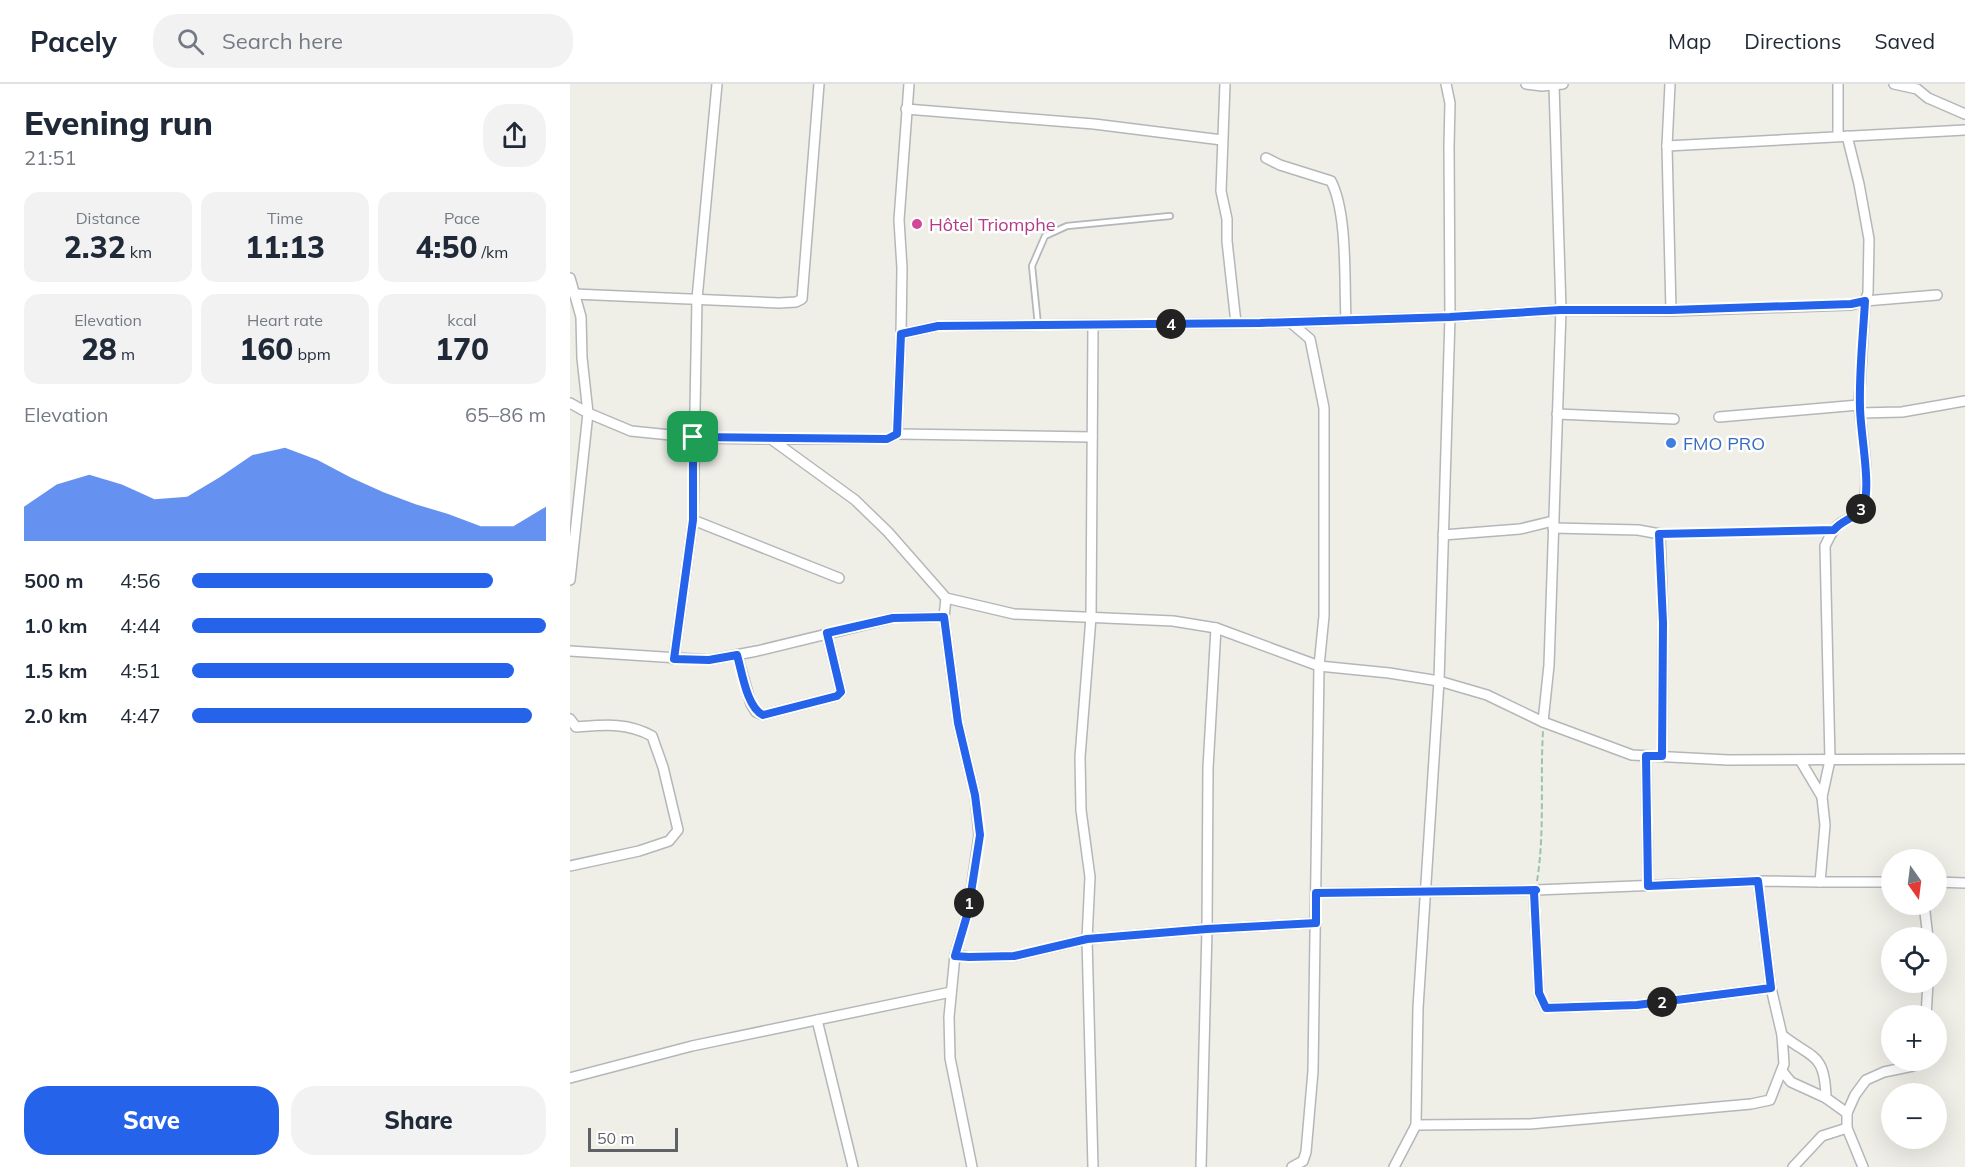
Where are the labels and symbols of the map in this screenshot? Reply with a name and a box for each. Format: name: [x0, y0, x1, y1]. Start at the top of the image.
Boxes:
place label: Hôtel Triomphe: [929, 213, 1056, 236]
marker: Hôtel Triomphe: [910, 217, 924, 231]
pin: 4: [1156, 309, 1186, 339]
pin: [667, 411, 718, 462]
place label: FMO PRO: [1683, 432, 1765, 455]
marker: FMO PRO: [1664, 436, 1678, 450]
pin: 3: [1846, 494, 1876, 524]
north arrow: [1881, 849, 1947, 915]
pin: 1: [954, 888, 984, 918]
pin: 2: [1647, 987, 1677, 1017]
scale bar: [588, 1125, 678, 1152]

